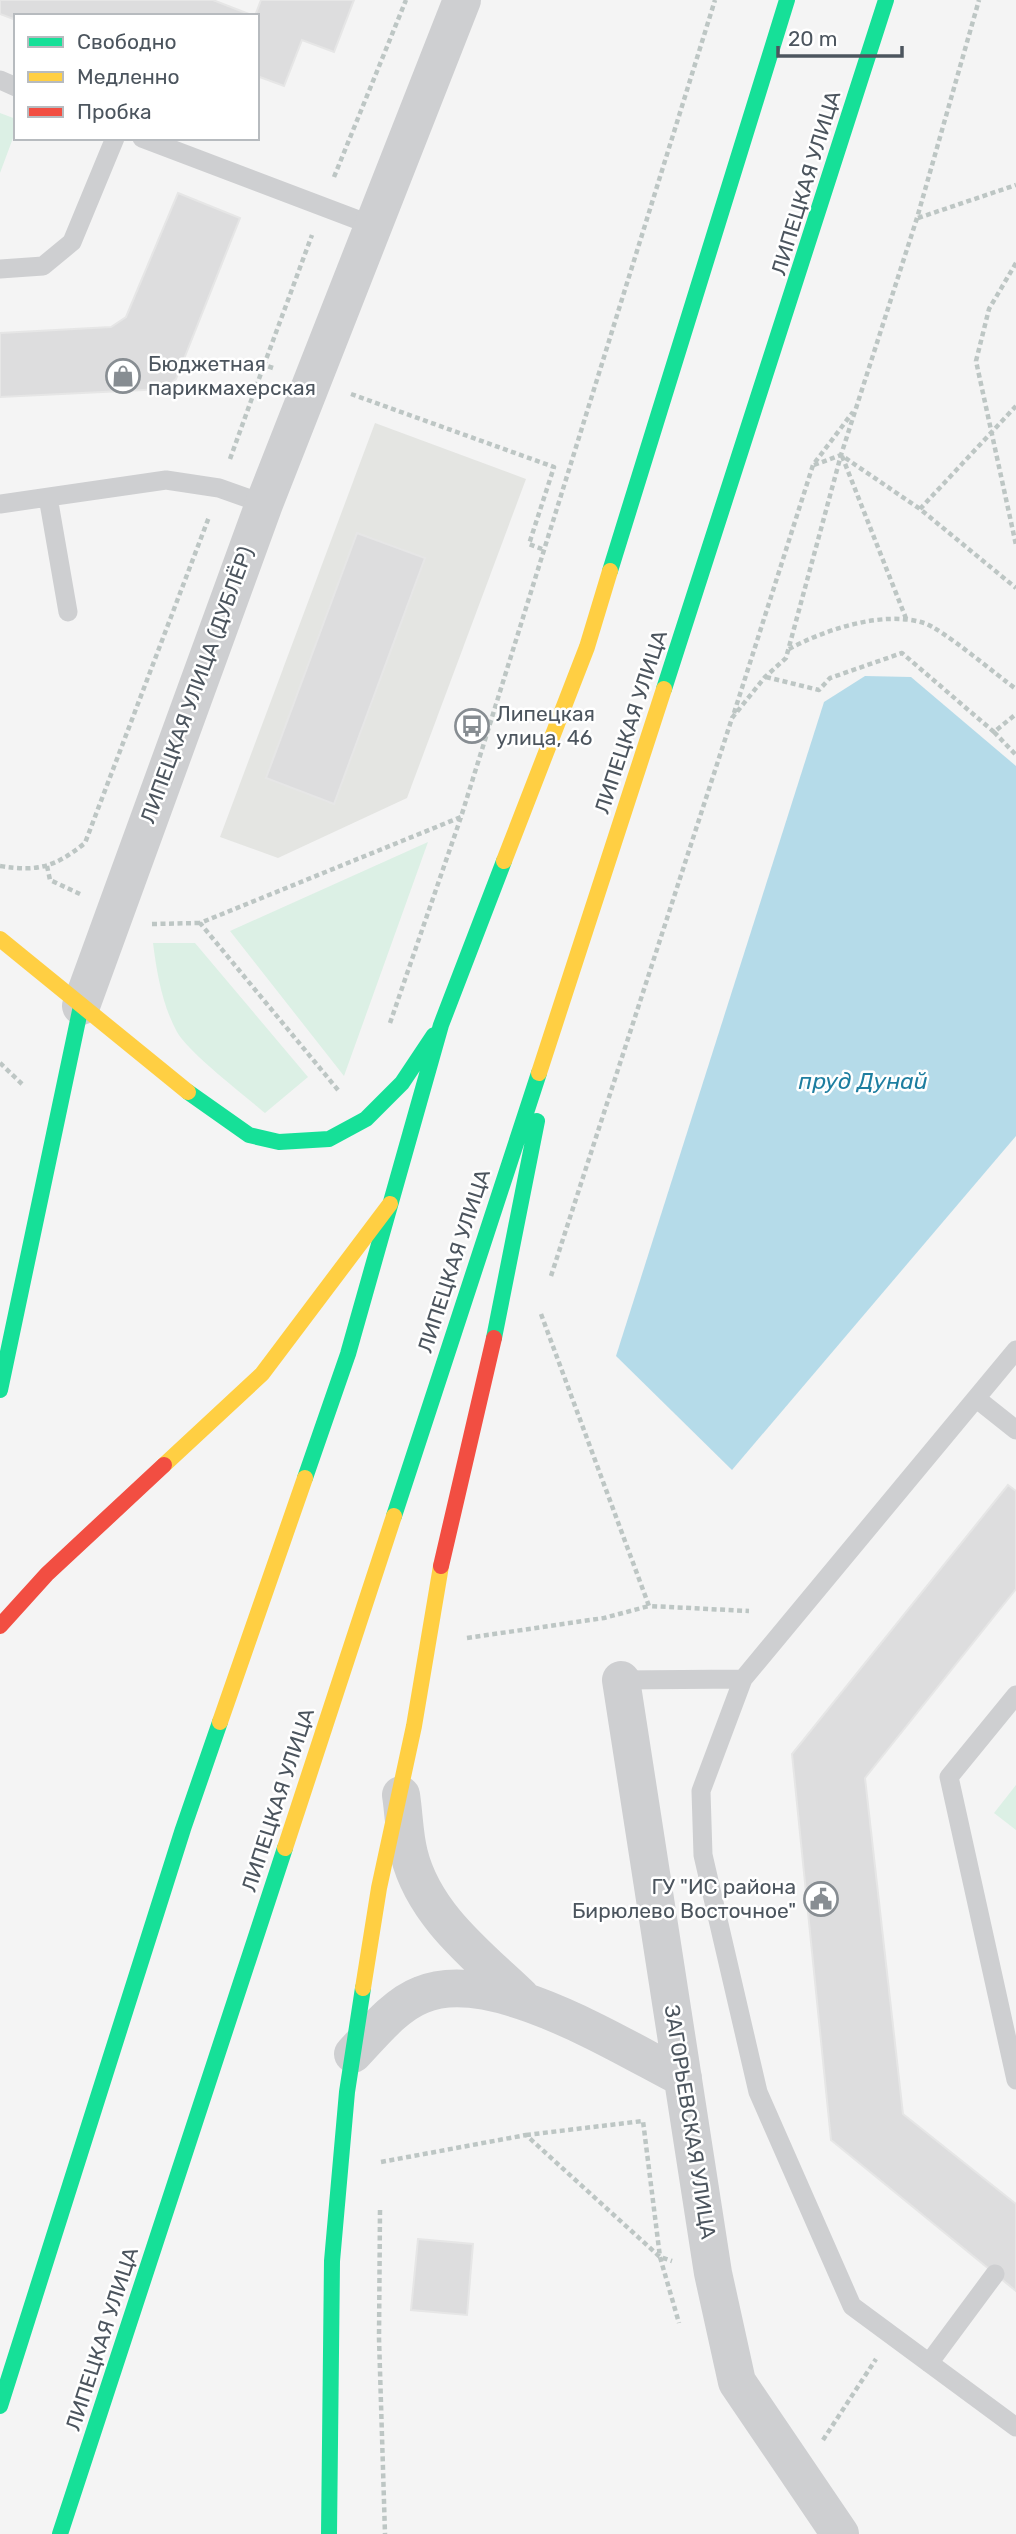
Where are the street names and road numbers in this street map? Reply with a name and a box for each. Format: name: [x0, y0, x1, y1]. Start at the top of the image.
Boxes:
street label: ЛИПЕЦКАЯ УЛИЦА: [766, 88, 845, 278]
street label: ЛИПЕЦКАЯ УЛИЦА (ДУБЛЁР): [135, 543, 258, 827]
street label: ЛИПЕЦКАЯ УЛИЦА: [589, 627, 672, 817]
street label: ЛИПЕЦКАЯ УЛИЦА: [412, 1166, 495, 1356]
street label: ЛИПЕЦКАЯ УЛИЦА: [236, 1705, 319, 1895]
street label: ЗАГОРЬЕВСКАЯ УЛИЦА: [660, 2003, 721, 2241]
street label: ЛИПЕЦКАЯ УЛИЦА: [60, 2244, 143, 2434]

